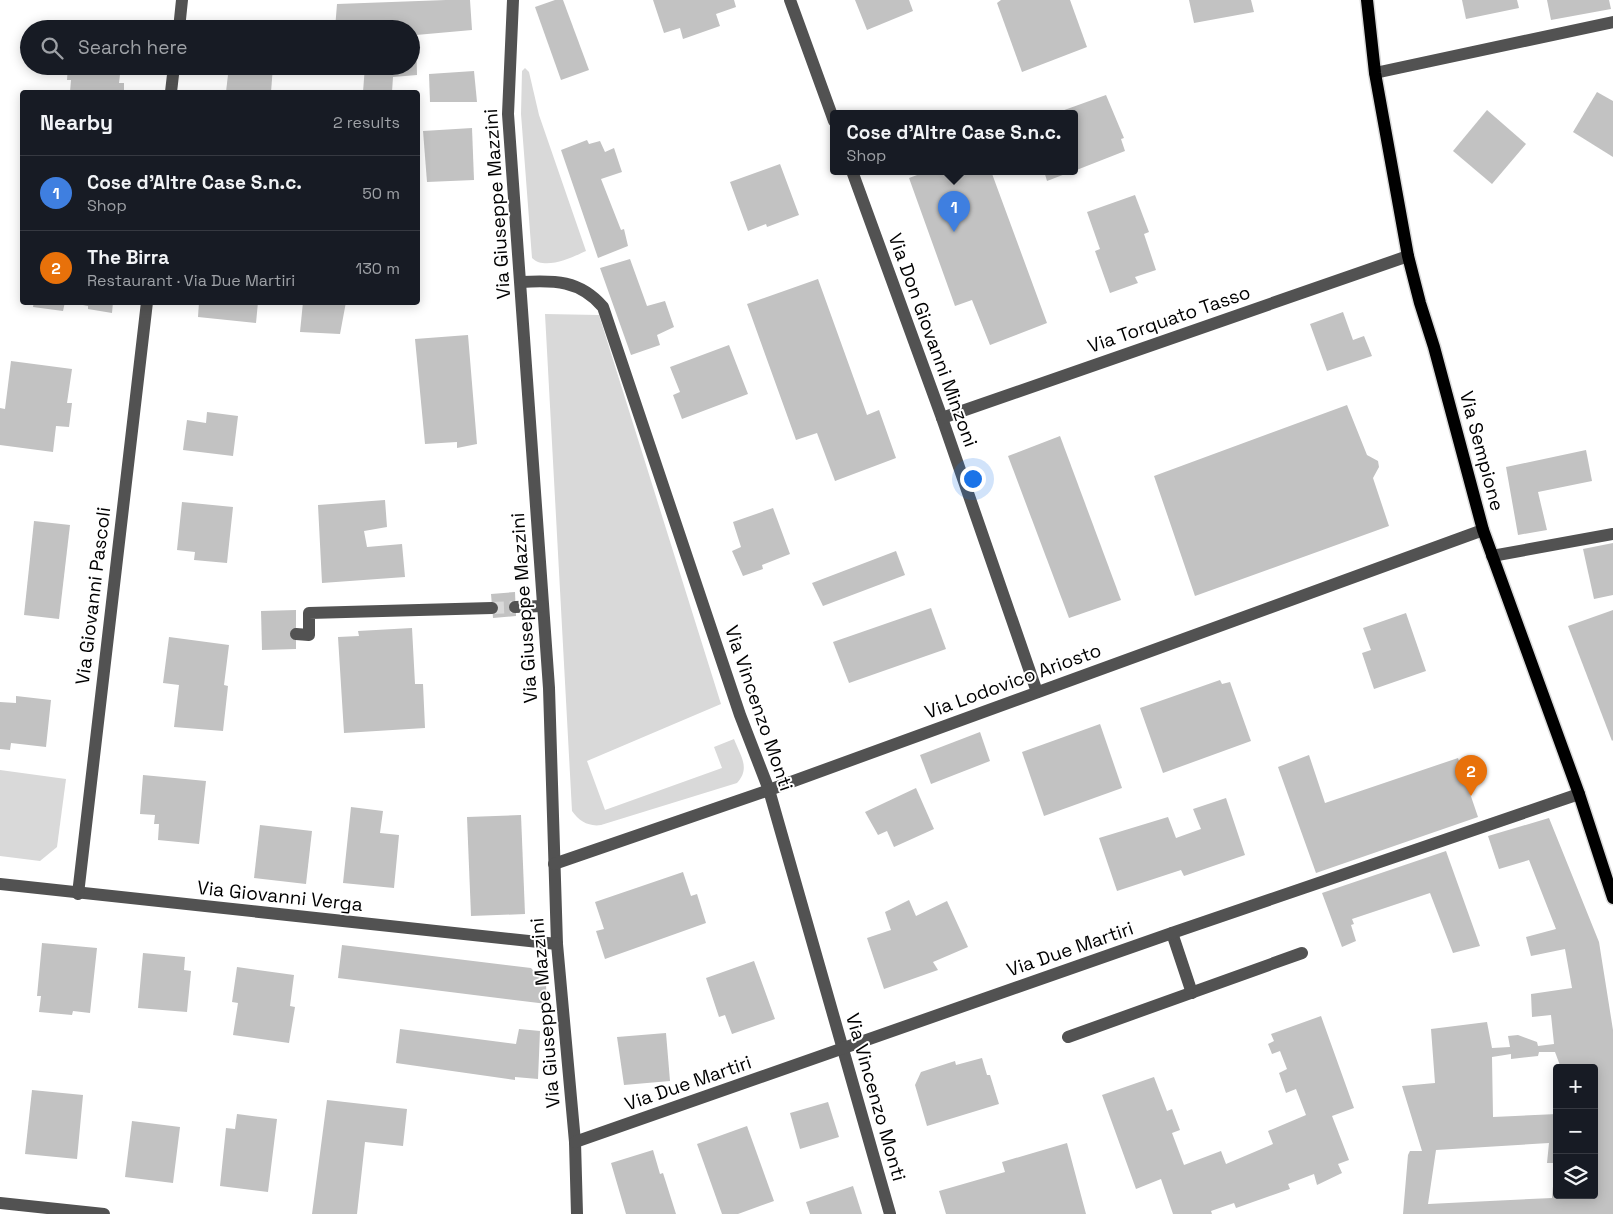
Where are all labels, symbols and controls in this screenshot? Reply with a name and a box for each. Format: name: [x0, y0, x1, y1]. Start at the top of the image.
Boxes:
search box: [20, 20, 420, 75]
icon: search: [38, 34, 66, 62]
text: Search here: [78, 35, 188, 60]
street label: Via Giuseppe Mazzini: [478, 108, 516, 300]
text: Nearby: [40, 109, 113, 136]
popup: [830, 110, 1078, 175]
text: 2 results: [333, 112, 400, 133]
text: Cose d'Altre Case S.n.c.: [847, 120, 1061, 145]
text: Shop: [847, 145, 886, 166]
text: Cose d'Altre Case S.n.c.: [87, 170, 302, 195]
text: 1: [52, 183, 60, 204]
text: 50 m: [362, 183, 400, 204]
pin: 1: [938, 191, 970, 232]
text: Shop: [87, 195, 127, 216]
street label: Via Don Giovanni Minzoni: [883, 230, 983, 450]
text: The Birra: [87, 245, 169, 270]
text: 2: [51, 258, 61, 279]
text: 130 m: [356, 258, 400, 279]
text: Restaurant · Via Due Martiri: [87, 270, 295, 291]
street label: Via Torquato Tasso: [1084, 279, 1254, 359]
street label: Via Sempione: [1454, 388, 1510, 514]
your location: [960, 466, 986, 492]
street label: Via Giovanni Pascoli: [70, 506, 116, 686]
street label: Via Giuseppe Mazzini: [505, 512, 543, 704]
street label: Via Vincenzo Monti: [719, 622, 799, 794]
street label: Via Lodovico Ariosto: [921, 637, 1105, 725]
pin: 2: [1455, 755, 1487, 796]
street label: Via Giovanni Verga: [196, 875, 364, 917]
street label: Via Due Martiri: [1003, 916, 1137, 982]
street label: Via Giuseppe Mazzini: [524, 917, 566, 1109]
street label: Via Vincenzo Monti: [840, 1010, 912, 1184]
street label: Via Due Martiri: [621, 1050, 755, 1116]
map controls: [1553, 1064, 1598, 1199]
button: +: [1553, 1064, 1598, 1109]
button: −: [1553, 1109, 1598, 1154]
button: layers: [1553, 1154, 1598, 1199]

